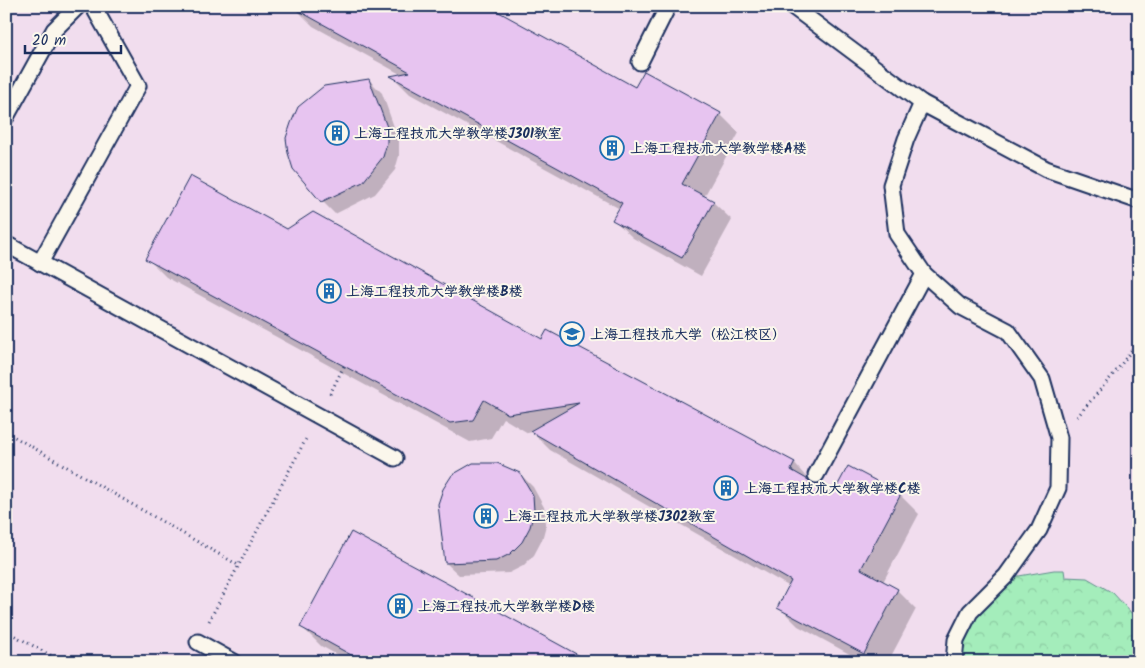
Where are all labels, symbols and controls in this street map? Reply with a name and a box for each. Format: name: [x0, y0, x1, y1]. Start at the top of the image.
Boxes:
scale bar: [25, 22, 121, 54]
text: 20 m: [32, 29, 66, 53]
building icon: 上海工程技术大学教学楼J301教室: [324, 120, 350, 146]
place label: 上海工程技术大学教学楼J301教室: [354, 123, 562, 145]
building icon: 上海工程技术大学教学楼A楼: [599, 135, 625, 161]
place label: 上海工程技术大学教学楼A楼: [630, 138, 807, 160]
building icon: 上海工程技术大学教学楼B楼: [316, 278, 342, 304]
place label: 上海工程技术大学教学楼B楼: [346, 281, 523, 303]
school or university icon: 上海工程技术大学（松江校区）: [559, 321, 585, 347]
place label: 上海工程技术大学（松江校区）: [590, 324, 786, 346]
building icon: 上海工程技术大学教学楼C楼: [713, 475, 739, 501]
place label: 上海工程技术大学教学楼C楼: [744, 478, 921, 500]
building icon: 上海工程技术大学教学楼J302教室: [473, 503, 499, 529]
place label: 上海工程技术大学教学楼J302教室: [504, 506, 716, 528]
building icon: 上海工程技术大学教学楼D楼: [387, 593, 413, 619]
place label: 上海工程技术大学教学楼D楼: [418, 596, 595, 618]

